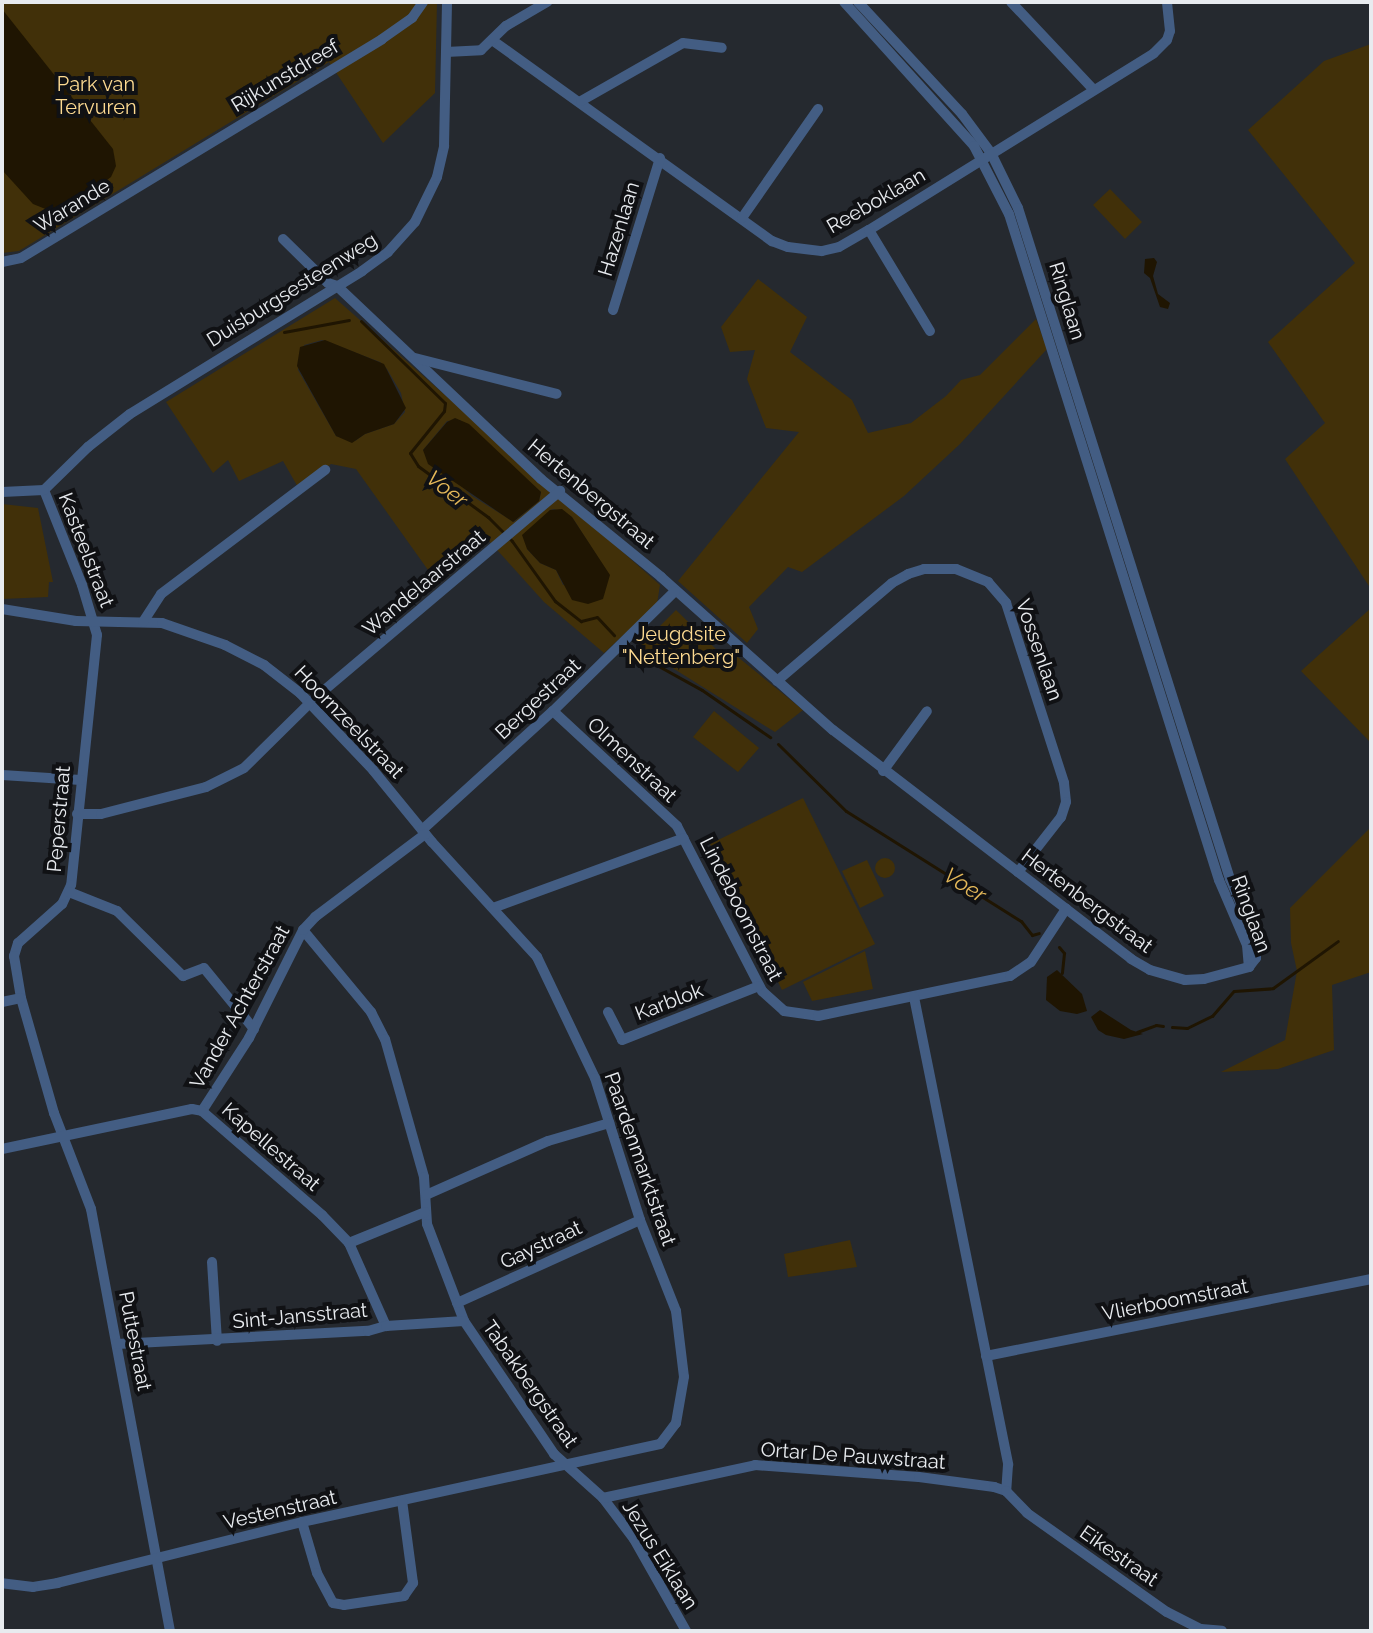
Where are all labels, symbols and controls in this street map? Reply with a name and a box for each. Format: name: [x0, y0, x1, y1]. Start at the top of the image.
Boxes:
street label: Rijkunstdreef: [227, 34, 343, 118]
park label: Park van Tervuren: [55, 72, 137, 119]
street label: Reeboklaan: [822, 163, 930, 239]
street label: Warande: [30, 174, 114, 238]
street label: Hazenlaan: [593, 179, 645, 279]
street label: Duisburgsesteenweg: [203, 228, 381, 352]
street label: Ringlaan: [1044, 259, 1090, 343]
street label: Hertenbergstraat: [523, 434, 659, 554]
water label: Voer: [421, 465, 473, 513]
street label: Kasteelstraat: [53, 489, 119, 611]
street label: Wandelaarstraat: [358, 525, 490, 641]
street label: Vossenlaan: [1010, 596, 1068, 704]
park label: Jeugdsite "Nettenberg": [622, 623, 740, 670]
street label: Bergestraat: [490, 654, 586, 744]
street label: Hoornzeelstraat: [289, 661, 409, 783]
street label: Olmenstraat: [582, 712, 682, 808]
street label: Peperstraat: [42, 765, 76, 873]
street label: Lindeboomstraat: [694, 833, 788, 985]
street label: Hertenbergstraat: [1017, 844, 1157, 958]
water label: Voer: [939, 862, 991, 908]
street label: Ringlaan: [1226, 872, 1276, 956]
street label: Vander Achterstraat: [185, 921, 295, 1093]
street label: Karblok: [632, 978, 706, 1026]
street label: Paardenmarktstraat: [599, 1069, 681, 1249]
street label: Kapellestraat: [217, 1098, 325, 1196]
street label: Gaystraat: [496, 1216, 586, 1274]
street label: Vlierboomstraat: [1100, 1274, 1250, 1326]
street label: Puttestraat: [114, 1289, 156, 1393]
street label: Sint-Jansstraat: [231, 1298, 369, 1334]
street label: Tabakbergstraat: [477, 1316, 583, 1452]
street label: Ortar De Pauwstraat: [760, 1438, 946, 1474]
street label: Vestenstraat: [221, 1485, 339, 1535]
street label: Jezus Eiklaan: [617, 1496, 703, 1614]
street label: Eikestraat: [1075, 1520, 1163, 1592]

